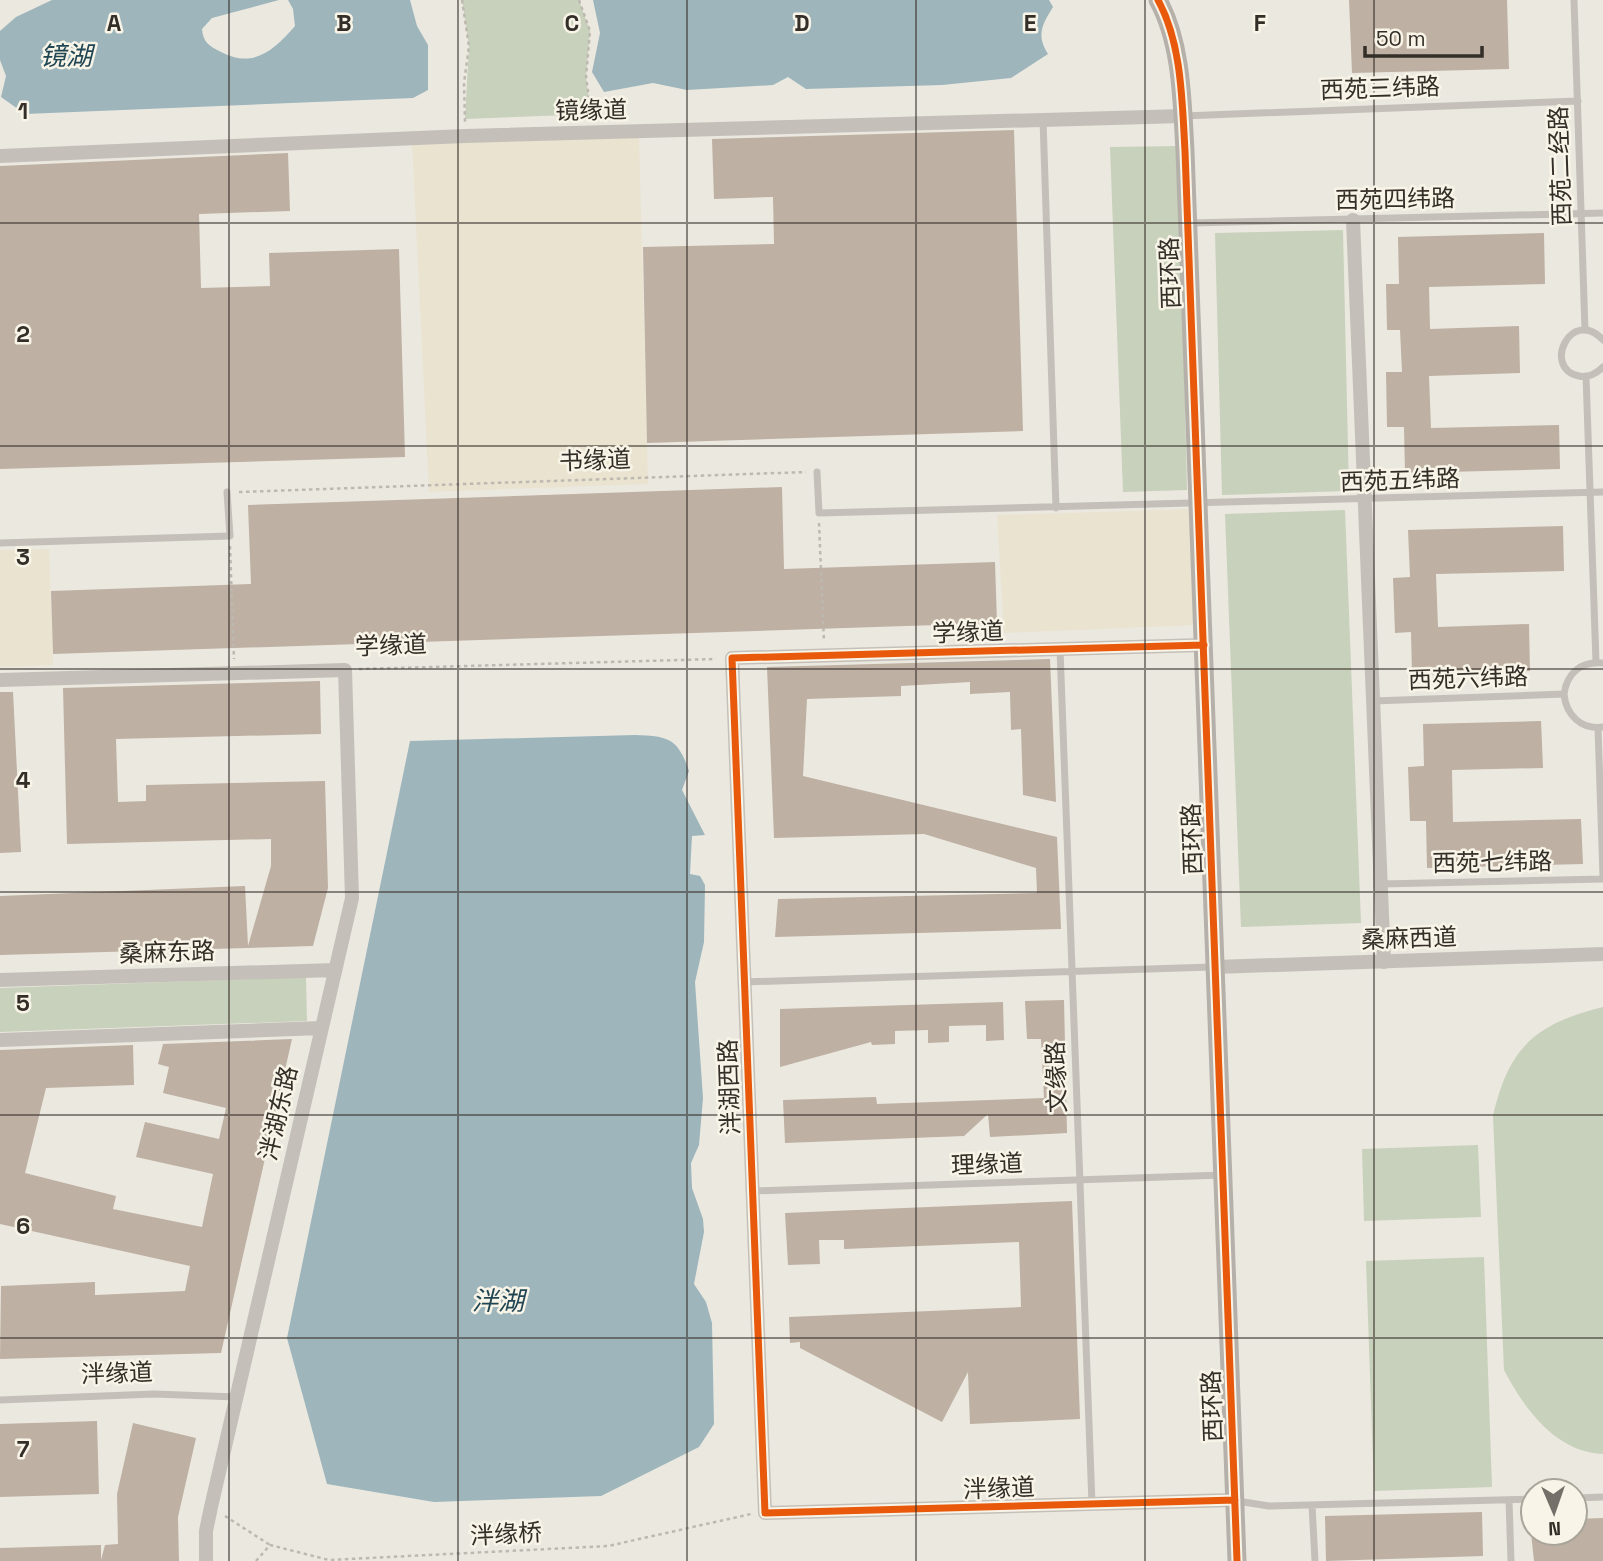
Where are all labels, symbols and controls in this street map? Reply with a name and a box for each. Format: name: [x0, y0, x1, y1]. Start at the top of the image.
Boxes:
text: A: [107, 8, 122, 38]
text: B: [336, 8, 352, 38]
text: C: [565, 8, 579, 38]
text: D: [794, 8, 810, 38]
text: E: [1024, 8, 1036, 38]
text: F: [1254, 8, 1266, 38]
scale bar: [1365, 14, 1482, 58]
text: 50 m: [1376, 25, 1426, 52]
water label: 镜湖: [40, 39, 96, 73]
street label: 西苑三纬路: [1319, 70, 1441, 106]
street label: 镜缘道: [555, 94, 627, 126]
text: 1: [18, 96, 28, 126]
street label: 西苑二经路: [1542, 105, 1578, 227]
street label: 西苑四纬路: [1335, 182, 1455, 216]
street label: 西环路: [1153, 236, 1187, 310]
text: 2: [16, 319, 30, 349]
street label: 书缘道: [558, 443, 632, 477]
street label: 西苑五纬路: [1339, 462, 1461, 498]
text: 3: [16, 542, 30, 572]
street label: 学缘道: [931, 615, 1005, 649]
street label: 学缘道: [354, 628, 428, 662]
street label: 西苑六纬路: [1407, 660, 1529, 696]
text: 4: [16, 765, 31, 795]
street label: 西环路: [1175, 802, 1209, 876]
street label: 西苑七纬路: [1432, 845, 1552, 879]
street label: 桑麻西道: [1360, 921, 1458, 955]
street label: 桑麻东路: [118, 935, 216, 969]
text: 5: [16, 988, 30, 1018]
street label: 泮湖西路: [712, 1038, 746, 1136]
street label: 文缘路: [1039, 1040, 1073, 1114]
street label: 泮湖东路: [252, 1063, 304, 1163]
street label: 理缘道: [950, 1147, 1024, 1181]
text: 6: [16, 1211, 30, 1241]
water label: 泮湖: [472, 1284, 528, 1318]
street label: 泮缘道: [80, 1356, 154, 1390]
street label: 西环路: [1195, 1369, 1229, 1443]
text: 7: [17, 1434, 30, 1464]
street label: 泮缘道: [962, 1471, 1036, 1505]
north arrow: [1519, 1477, 1589, 1547]
text: N: [1548, 1516, 1561, 1541]
street label: 泮缘桥: [469, 1517, 543, 1551]

